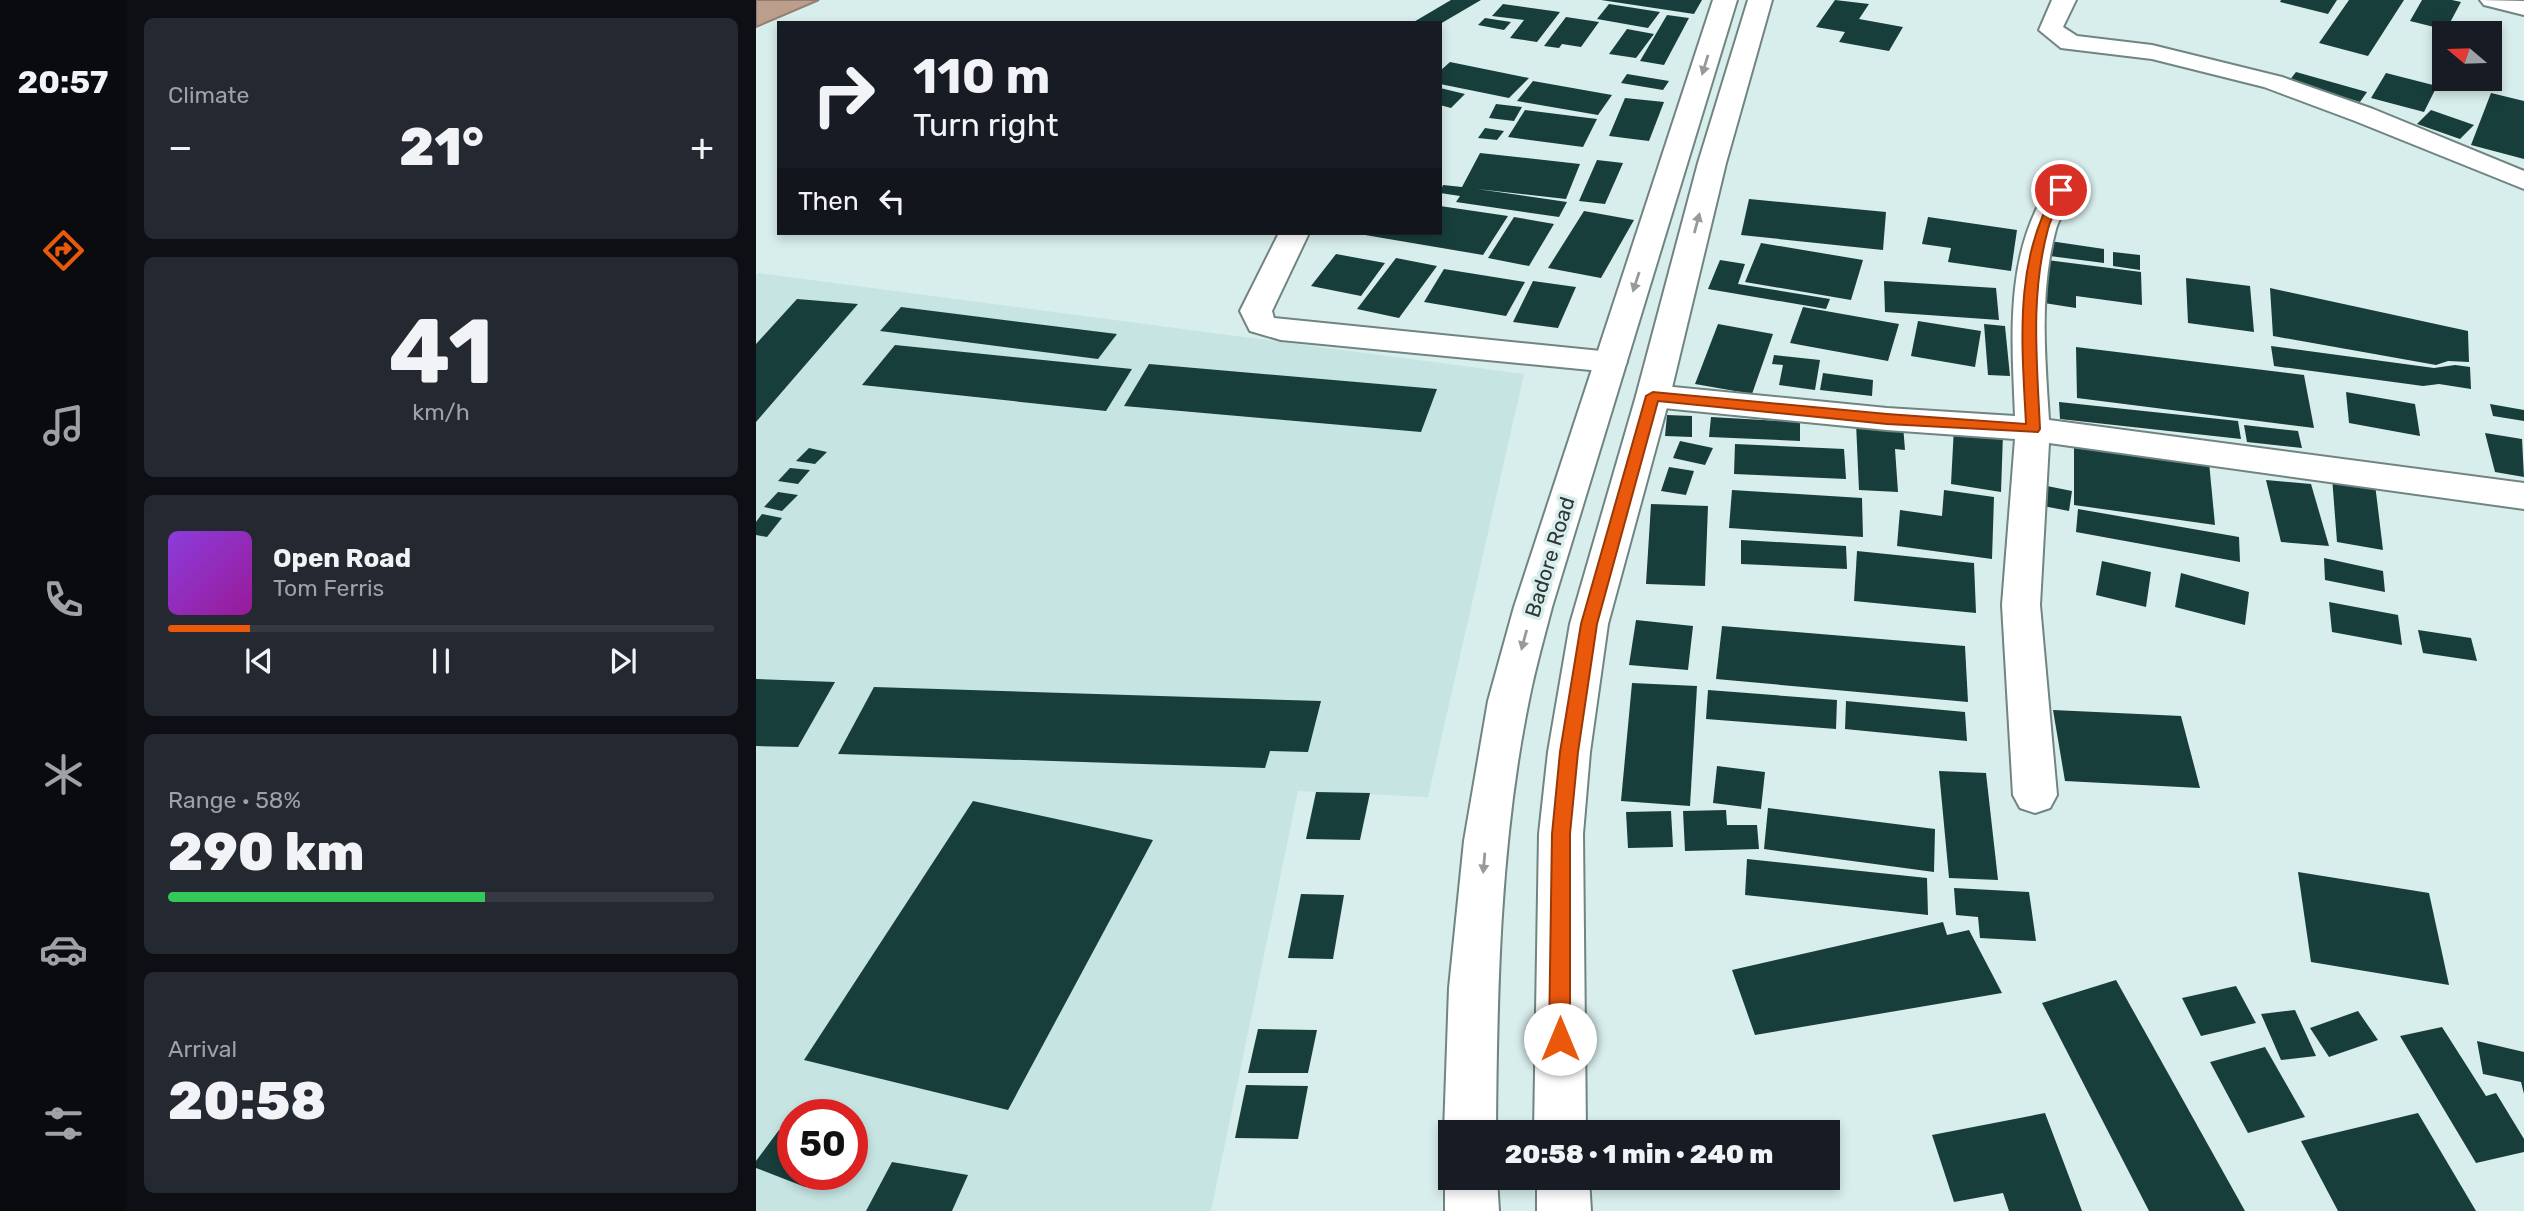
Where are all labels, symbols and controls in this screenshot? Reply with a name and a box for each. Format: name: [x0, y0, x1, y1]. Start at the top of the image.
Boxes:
north arrow: [2432, 21, 2502, 91]
map controls: [2432, 21, 2502, 91]
text: 110 m: [913, 47, 1050, 105]
icon: right: [798, 49, 889, 140]
one-way arrow: [1699, 55, 1709, 76]
text: 20:57: [18, 63, 108, 101]
text: Climate: [168, 81, 249, 109]
text: Turn right: [913, 106, 1058, 144]
text: 21°: [399, 116, 484, 178]
text: −: [168, 124, 193, 170]
text: +: [690, 124, 714, 170]
pin: [2031, 160, 2091, 220]
icon: arrive: [2042, 171, 2080, 209]
icon: left: [873, 182, 911, 220]
text: Then: [798, 186, 859, 217]
one-way arrow: [1692, 212, 1703, 234]
icon: directions: [39, 226, 88, 275]
one-way arrow: [1630, 272, 1641, 293]
text: 41: [388, 298, 494, 406]
text: km/h: [412, 398, 470, 426]
icon: music: [39, 401, 88, 450]
street label: Badore Road: [1519, 494, 1580, 620]
text: Open Road: [273, 543, 411, 574]
text: Tom Ferris: [273, 574, 384, 602]
icon: phone: [39, 575, 88, 624]
one-way arrow: [1519, 629, 1529, 650]
icon: previous: [240, 642, 278, 680]
icon: pause: [422, 642, 460, 680]
icon: next: [604, 642, 642, 680]
icon: climate: [39, 750, 88, 799]
text: Range · 58%: [168, 786, 301, 814]
text: 290 km: [168, 821, 365, 883]
one-way arrow: [1478, 852, 1489, 874]
icon: car: [39, 925, 88, 974]
position arrow: [1523, 1002, 1597, 1076]
text: Arrival: [168, 1035, 237, 1063]
text: 20:58: [168, 1070, 326, 1132]
icon: filters: [39, 1099, 88, 1148]
speed limit sign: 50: [777, 1099, 868, 1190]
text: 20:58 · 1 min · 240 m: [1505, 1139, 1773, 1170]

